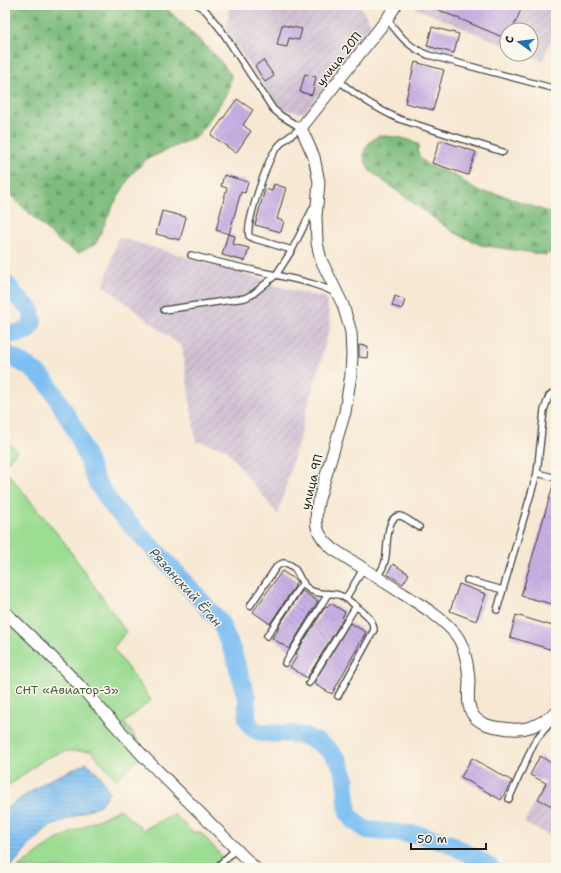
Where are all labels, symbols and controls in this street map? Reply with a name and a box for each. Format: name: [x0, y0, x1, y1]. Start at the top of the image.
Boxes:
north arrow: [499, 22, 539, 62]
street label: улица 20П: [313, 29, 365, 89]
text: С: [502, 34, 518, 45]
street label: улица 9П: [297, 453, 327, 511]
water label: Рязанский Ёган: [146, 544, 226, 631]
park label: СНТ «Авиатор-3»: [15, 682, 119, 698]
scale bar: [411, 825, 486, 851]
text: 50 m: [417, 831, 447, 847]

